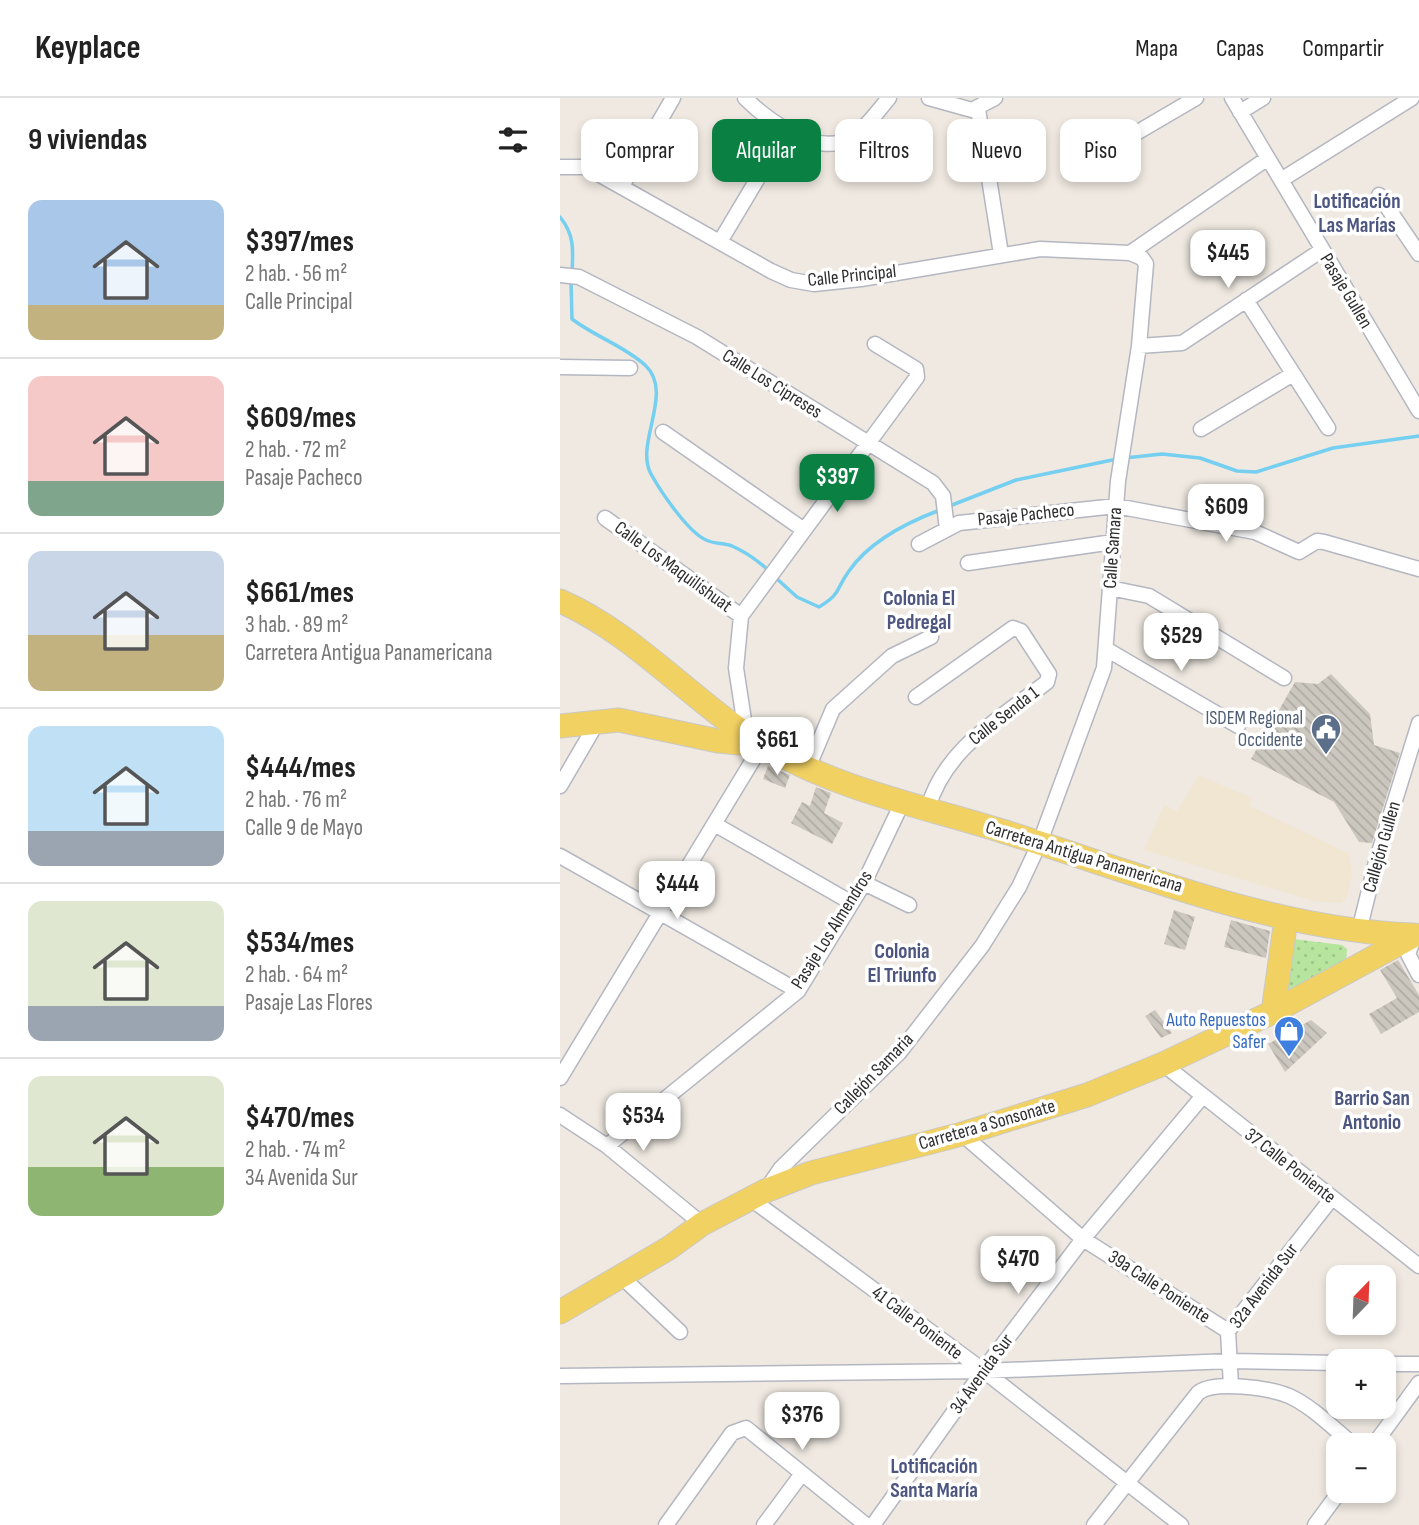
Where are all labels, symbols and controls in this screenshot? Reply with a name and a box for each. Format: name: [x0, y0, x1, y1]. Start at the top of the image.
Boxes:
text: Keyplace: [35, 28, 141, 68]
text: Mapa: [1135, 34, 1178, 63]
text: Capas: [1216, 34, 1264, 63]
text: Compartir: [1302, 34, 1384, 63]
chip: Comprar: [581, 119, 698, 182]
chip: Alquilar: [712, 119, 821, 182]
chip: Filtros: [835, 119, 933, 182]
chip: Nuevo: [947, 119, 1046, 182]
chip: Piso: [1060, 119, 1141, 182]
icon: filters: [494, 121, 532, 159]
text: 9 viviendas: [28, 122, 147, 158]
district label: Lotificación Las Marías: [1313, 189, 1401, 238]
text: $397/mes: [245, 224, 354, 260]
icon: home: [84, 228, 168, 312]
pin: $445: [1187, 230, 1269, 290]
text: $445: [1206, 239, 1250, 267]
street label: Pasaje Gullen: [1315, 249, 1377, 333]
text: 2 hab. · 56 m²: [245, 260, 347, 288]
street label: Calle Principal: [807, 260, 897, 292]
text: Calle Principal: [245, 288, 353, 316]
street label: Calle Los Cipreses: [718, 344, 826, 424]
text: $609/mes: [245, 400, 356, 436]
icon: home: [84, 404, 168, 488]
text: 2 hab. · 72 m²: [245, 436, 347, 464]
pin: $397: [796, 454, 878, 514]
text: $397: [815, 463, 859, 491]
text: Pasaje Pacheco: [245, 464, 363, 492]
pin: $609: [1185, 484, 1267, 544]
text: $609: [1204, 493, 1248, 521]
street label: Pasaje Pacheco: [977, 498, 1075, 532]
street label: Calle Samara: [1099, 507, 1127, 589]
street label: Calle Los Maquilishuat: [610, 517, 737, 618]
text: $661/mes: [245, 575, 354, 611]
icon: home: [84, 579, 168, 663]
district label: Colonia El Pedregal: [883, 586, 955, 635]
text: 3 hab. · 89 m²: [245, 611, 348, 639]
pin: $529: [1140, 614, 1222, 673]
text: $529: [1160, 622, 1202, 650]
text: Carretera Antigua Panamericana: [245, 639, 493, 667]
street label: Calle Senda 1: [964, 681, 1044, 751]
place label: ISDEM Regional Occidente: [1205, 707, 1303, 752]
public building icon: ISDEM Regional Occidente: [1309, 712, 1343, 756]
pin: $661: [736, 718, 818, 777]
text: $661: [756, 726, 798, 754]
text: $444/mes: [245, 750, 356, 786]
icon: home: [84, 754, 168, 838]
text: 2 hab. · 76 m²: [245, 786, 347, 814]
street label: Callejón Gullen: [1358, 799, 1406, 895]
text: Calle 9 de Mayo: [245, 814, 363, 842]
street label: Carretera Antigua Panamericana: [983, 816, 1185, 898]
pin: $444: [636, 862, 718, 921]
street label: Pasaje Los Almendros: [786, 866, 878, 994]
text: $444: [655, 870, 699, 898]
text: $534/mes: [245, 925, 354, 961]
icon: home: [84, 929, 168, 1013]
district label: Colonia El Triunfo: [867, 939, 937, 988]
text: 2 hab. · 64 m²: [245, 961, 348, 989]
text: Pasaje Las Flores: [245, 989, 373, 1017]
place label: Auto Repuestos Safer: [1166, 1009, 1267, 1054]
shop icon: Auto Repuestos Safer: [1272, 1014, 1306, 1058]
street label: Callejón Samaria: [829, 1028, 919, 1120]
district label: Barrio San Antonio: [1334, 1086, 1410, 1135]
pin: $534: [602, 1094, 684, 1153]
street label: Carretera a Sonsonate: [916, 1095, 1058, 1155]
text: $470/mes: [245, 1100, 354, 1136]
text: $534: [622, 1102, 664, 1130]
icon: home: [84, 1104, 168, 1188]
street label: 37 Calle Poniente: [1240, 1123, 1340, 1209]
text: 2 hab. · 74 m²: [245, 1136, 346, 1164]
text: 34 Avenida Sur: [245, 1164, 358, 1192]
pin: $470: [977, 1236, 1059, 1296]
street label: 32a Avenida Sur: [1225, 1239, 1304, 1333]
text: $470: [996, 1245, 1040, 1273]
street label: 39a Calle Poniente: [1104, 1245, 1214, 1329]
north arrow: [1326, 1265, 1396, 1335]
map controls: [1326, 1265, 1396, 1503]
street label: 41 Calle Poniente: [867, 1281, 967, 1365]
street label: 34 Avenida Sur: [945, 1329, 1019, 1418]
button: +: [1326, 1349, 1396, 1419]
pin: $376: [761, 1392, 843, 1452]
text: $376: [781, 1401, 823, 1429]
button: −: [1326, 1433, 1396, 1503]
district label: Lotificación Santa María: [890, 1454, 978, 1503]

